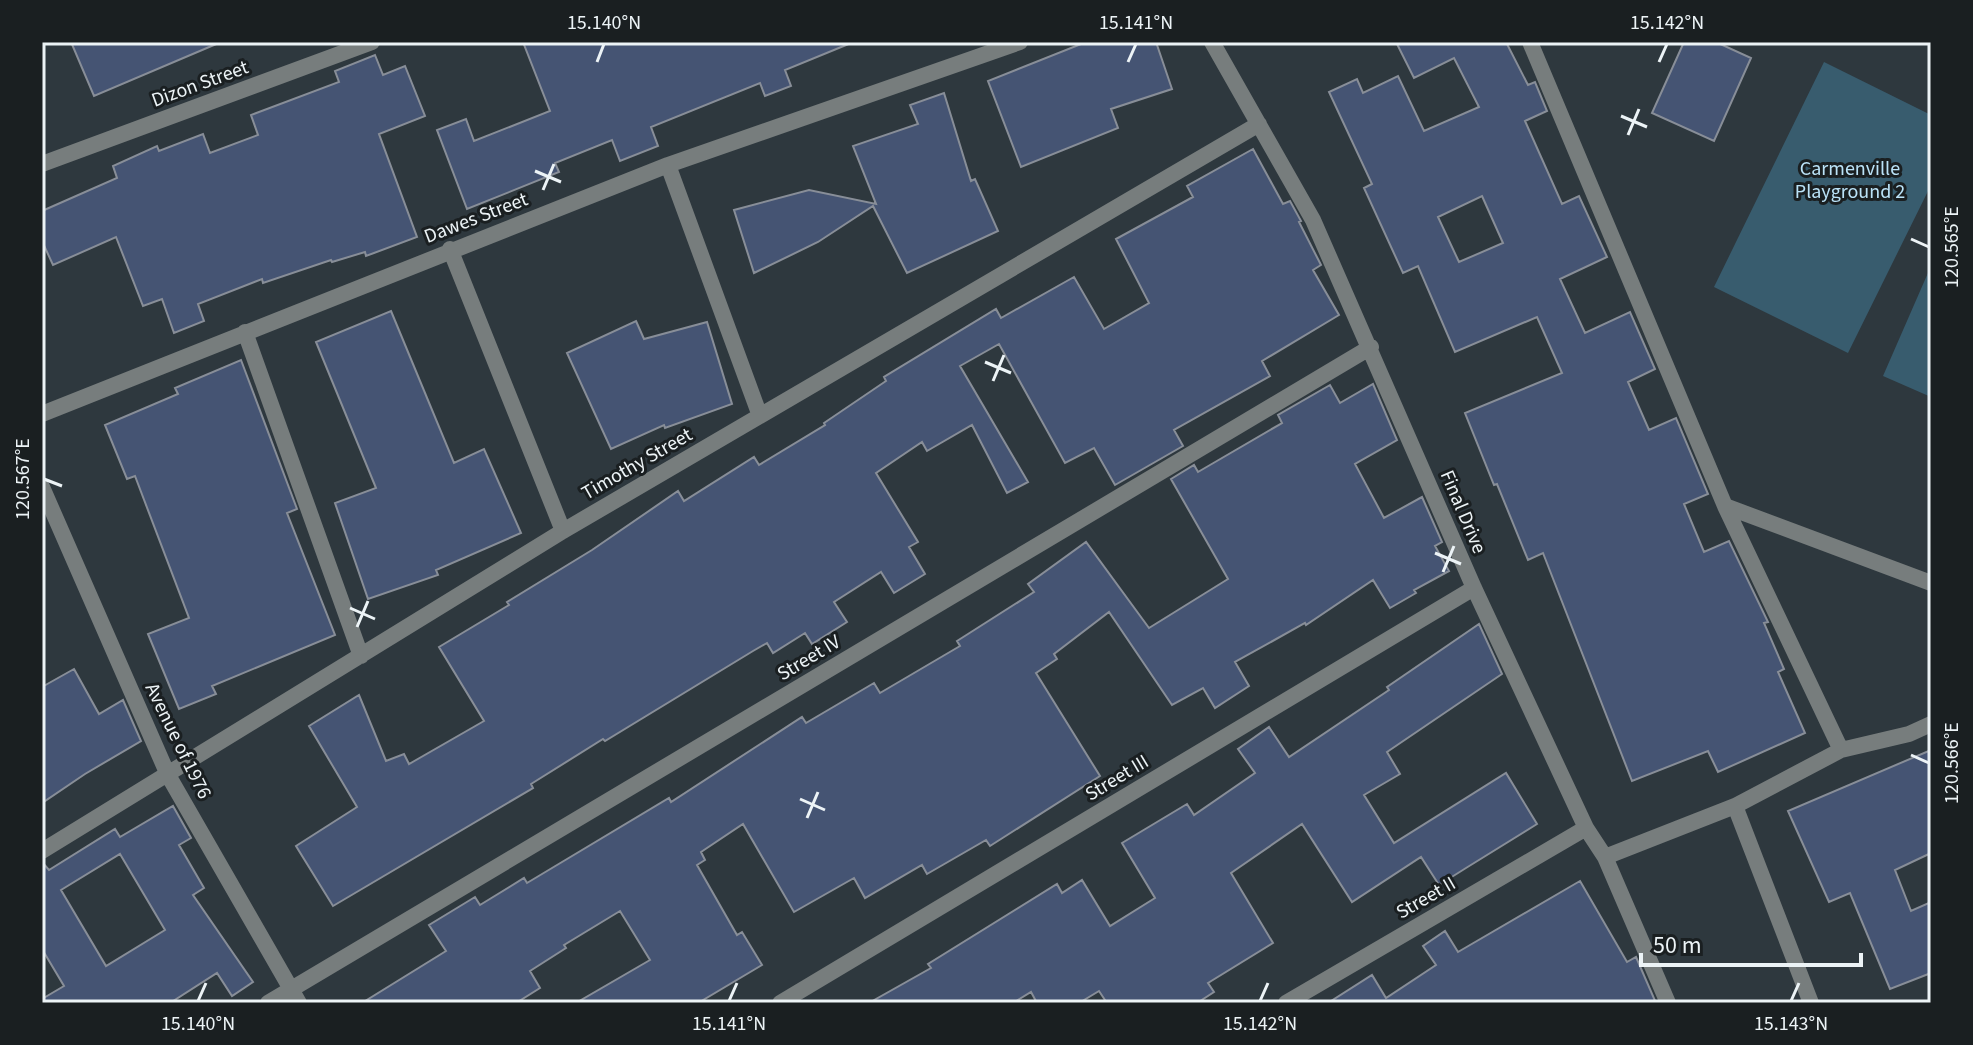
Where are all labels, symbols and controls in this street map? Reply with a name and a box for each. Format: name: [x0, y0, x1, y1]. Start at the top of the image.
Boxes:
text: 15.140°N: [567, 9, 641, 37]
text: 15.141°N: [1099, 9, 1173, 37]
text: 15.142°N: [1630, 9, 1704, 37]
street label: Dizon Street: [148, 53, 253, 114]
park label: Carmenville Playground 2: [1795, 155, 1905, 206]
street label: Dawes Street: [420, 185, 532, 251]
text: 120.565°E: [1938, 206, 1966, 288]
street label: Timothy Street: [576, 421, 698, 507]
text: 120.567°E: [9, 438, 37, 520]
street label: Final Drive: [1433, 466, 1493, 558]
street label: Street IV: [772, 628, 847, 688]
street label: Avenue of 1976: [138, 678, 218, 804]
text: 120.566°E: [1938, 722, 1966, 804]
street label: Street III: [1080, 748, 1154, 808]
street label: Street II: [1391, 870, 1461, 926]
scale bar: [1641, 917, 1861, 967]
text: 50 m: [1653, 928, 1702, 963]
text: 15.140°N: [161, 1010, 235, 1038]
text: 15.141°N: [692, 1010, 766, 1038]
text: 15.142°N: [1223, 1010, 1297, 1038]
text: 15.143°N: [1754, 1010, 1828, 1038]

